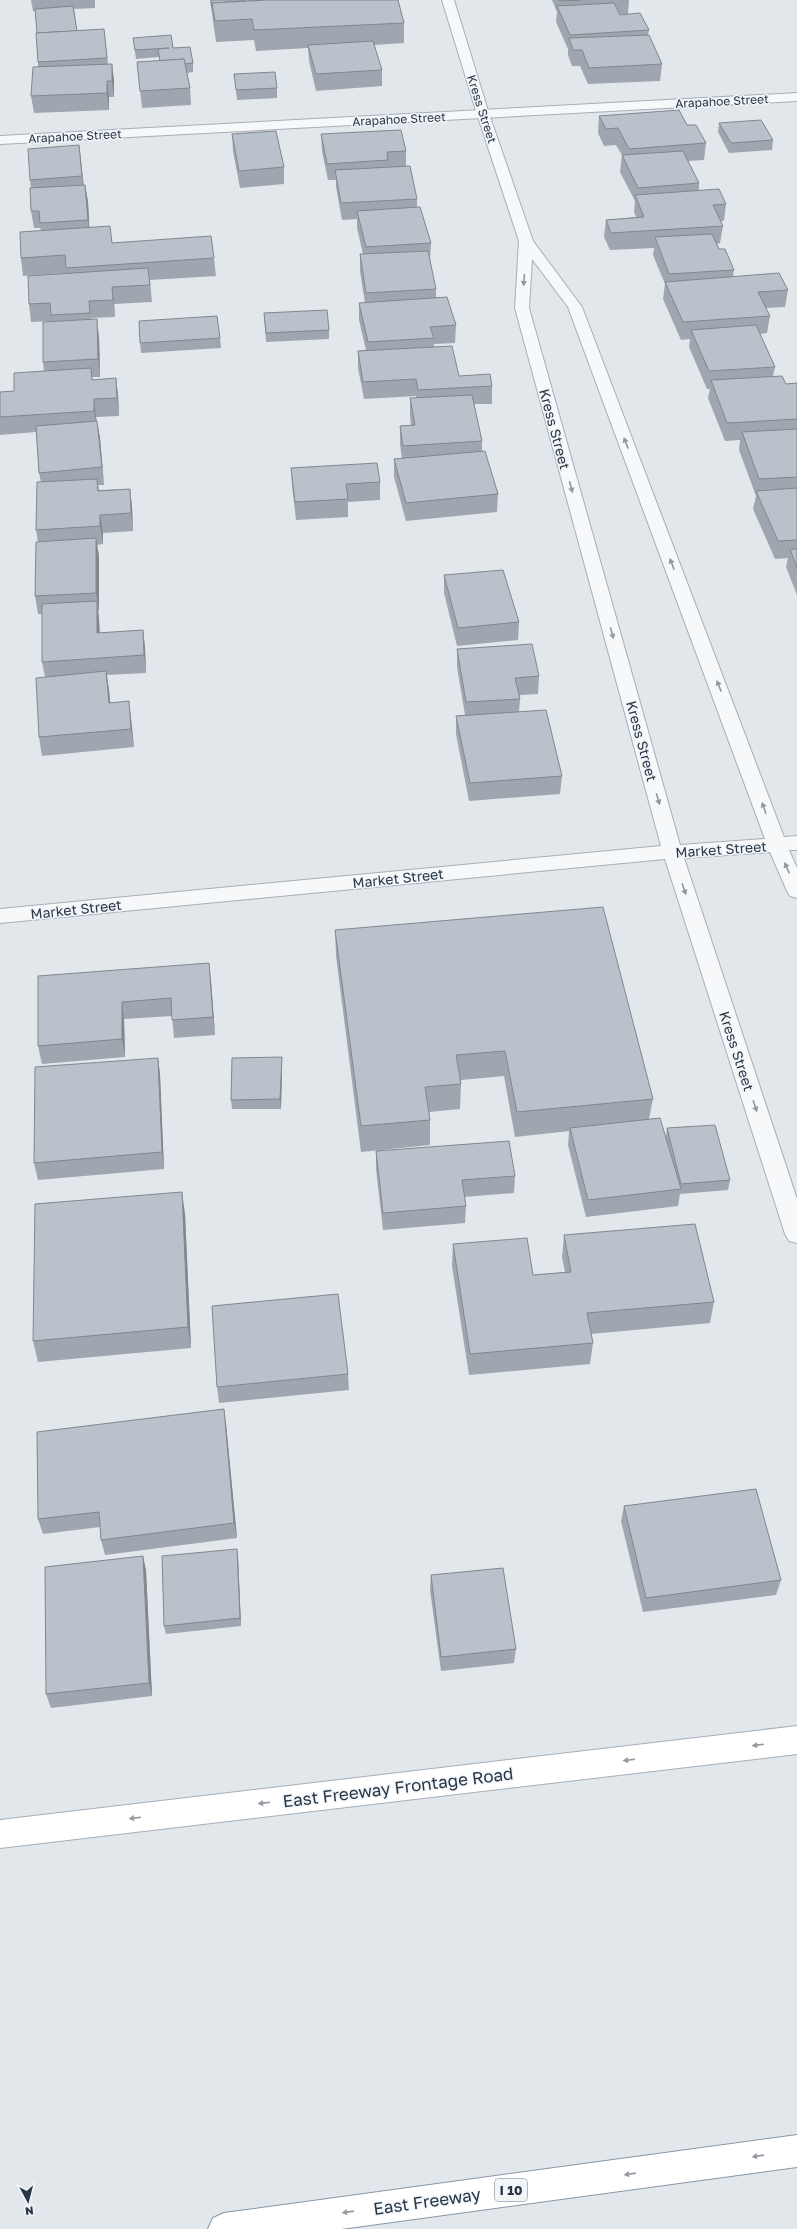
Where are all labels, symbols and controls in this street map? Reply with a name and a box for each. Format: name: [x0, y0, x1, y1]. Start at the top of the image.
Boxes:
street label: Kress Street: [464, 73, 500, 145]
street label: Arapahoe Street: [675, 91, 769, 111]
street label: Arapahoe Street: [352, 109, 446, 129]
street label: Arapahoe Street: [28, 126, 122, 146]
one-way arrow: [520, 274, 527, 286]
street label: Kress Street: [536, 387, 574, 471]
one-way arrow: [623, 436, 629, 448]
one-way arrow: [568, 481, 574, 493]
one-way arrow: [669, 558, 675, 570]
one-way arrow: [609, 627, 615, 639]
one-way arrow: [715, 679, 721, 691]
street label: Kress Street: [623, 699, 661, 783]
one-way arrow: [655, 792, 661, 805]
one-way arrow: [761, 801, 767, 813]
street label: Market Street: [675, 837, 767, 861]
one-way arrow: [784, 862, 790, 873]
street label: Market Street: [352, 865, 444, 891]
one-way arrow: [682, 884, 688, 896]
street label: Market Street: [30, 896, 122, 922]
street label: Kress Street: [716, 1009, 758, 1093]
one-way arrow: [752, 1100, 758, 1112]
one-way arrow: [752, 1742, 764, 1748]
one-way arrow: [623, 1757, 635, 1763]
street label: East Freeway Frontage Road: [282, 1762, 514, 1812]
one-way arrow: [258, 1800, 270, 1806]
one-way arrow: [128, 1815, 141, 1821]
one-way arrow: [752, 2153, 764, 2159]
one-way arrow: [623, 2171, 636, 2177]
road number: I 10: [495, 2179, 527, 2201]
north arrow: [8, 2181, 48, 2221]
street label: East Freeway: [372, 2183, 483, 2219]
text: N: [24, 2204, 34, 2218]
one-way arrow: [342, 2209, 354, 2215]

